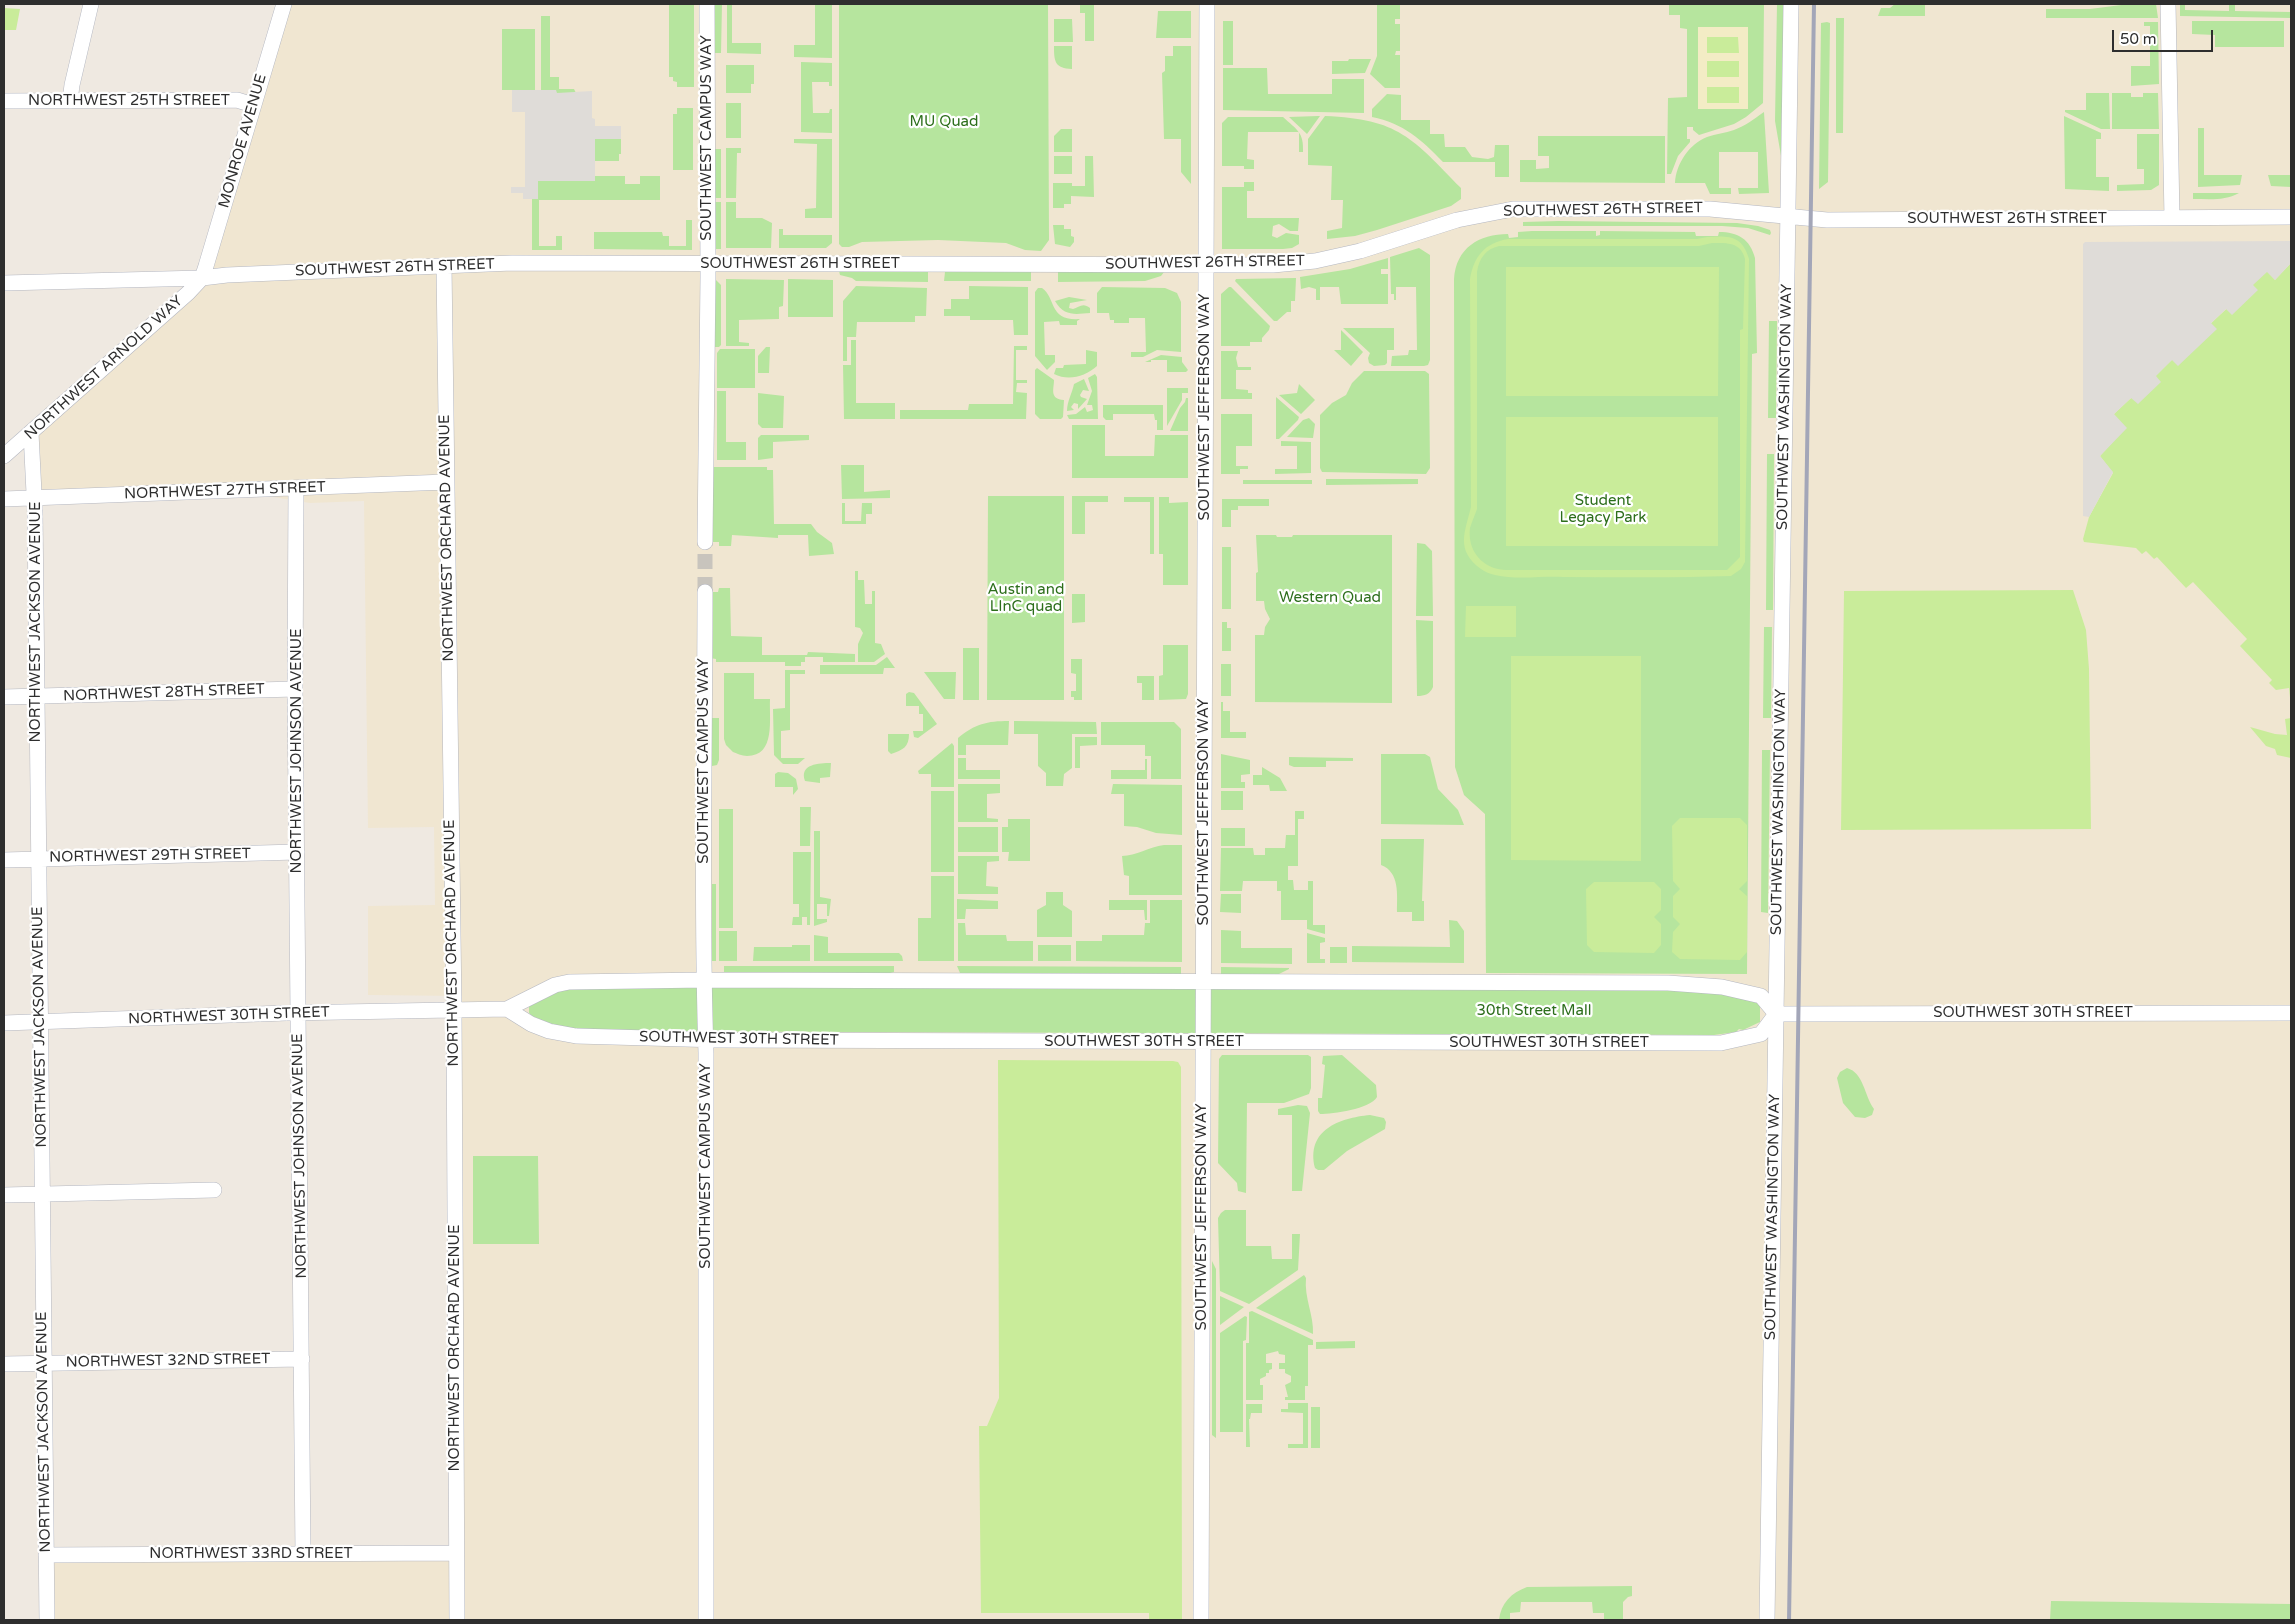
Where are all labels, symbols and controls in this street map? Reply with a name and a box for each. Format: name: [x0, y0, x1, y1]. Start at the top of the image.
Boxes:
scale bar: [2115, 20, 2216, 52]
text: 50 m: [2120, 30, 2157, 48]
street label: SOUTHWEST CAMPUS WAY: [698, 35, 716, 241]
street label: MONROE AVENUE: [215, 72, 271, 210]
street label: NORTHWEST 25TH STREET: [28, 92, 230, 110]
park label: MU Quad: [910, 113, 978, 131]
street label: SOUTHWEST 26TH STREET: [1503, 199, 1703, 221]
street label: SOUTHWEST 26TH STREET: [1907, 210, 2107, 228]
street label: SOUTHWEST 26TH STREET: [1105, 252, 1305, 274]
street label: SOUTHWEST 26TH STREET: [700, 255, 900, 273]
street label: SOUTHWEST 26TH STREET: [295, 256, 495, 280]
street label: SOUTHWEST WASHINGTON WAY: [1774, 284, 1796, 530]
street label: NORTHWEST ARNOLD WAY: [21, 292, 187, 444]
street label: SOUTHWEST JEFFERSON WAY: [1196, 293, 1214, 521]
street label: NORTHWEST ORCHARD AVENUE: [436, 414, 458, 662]
street label: NORTHWEST 27TH STREET: [124, 478, 326, 504]
park label: Student Legacy Park: [1559, 492, 1647, 527]
street label: NORTHWEST JACKSON AVENUE: [27, 501, 45, 743]
park label: Austin and LInC quad: [988, 581, 1064, 616]
park label: Western Quad: [1279, 589, 1381, 607]
street label: NORTHWEST JOHNSON AVENUE: [288, 628, 306, 874]
street label: SOUTHWEST CAMPUS WAY: [695, 658, 713, 864]
street label: NORTHWEST 28TH STREET: [63, 680, 265, 706]
street label: SOUTHWEST WASHINGTON WAY: [1768, 689, 1790, 935]
street label: SOUTHWEST JEFFERSON WAY: [1195, 698, 1213, 926]
street label: NORTHWEST ORCHARD AVENUE: [441, 819, 463, 1067]
street label: NORTHWEST 29TH STREET: [49, 845, 251, 867]
street label: NORTHWEST JACKSON AVENUE: [29, 906, 51, 1148]
park label: 30th Street Mall: [1477, 1002, 1591, 1020]
street label: NORTHWEST 30TH STREET: [128, 1003, 330, 1029]
street label: SOUTHWEST 30TH STREET: [1933, 1004, 2133, 1022]
street label: SOUTHWEST 30TH STREET: [639, 1028, 839, 1050]
street label: NORTHWEST JOHNSON AVENUE: [289, 1033, 311, 1279]
street label: SOUTHWEST 30TH STREET: [1044, 1033, 1244, 1051]
street label: SOUTHWEST 30TH STREET: [1449, 1034, 1649, 1052]
street label: SOUTHWEST CAMPUS WAY: [697, 1063, 715, 1269]
street label: SOUTHWEST WASHINGTON WAY: [1762, 1094, 1784, 1340]
street label: SOUTHWEST JEFFERSON WAY: [1193, 1103, 1211, 1331]
street label: NORTHWEST ORCHARD AVENUE: [446, 1225, 464, 1471]
street label: NORTHWEST JACKSON AVENUE: [33, 1311, 55, 1553]
street label: NORTHWEST 32ND STREET: [66, 1350, 270, 1372]
street label: NORTHWEST 33RD STREET: [149, 1545, 353, 1563]

